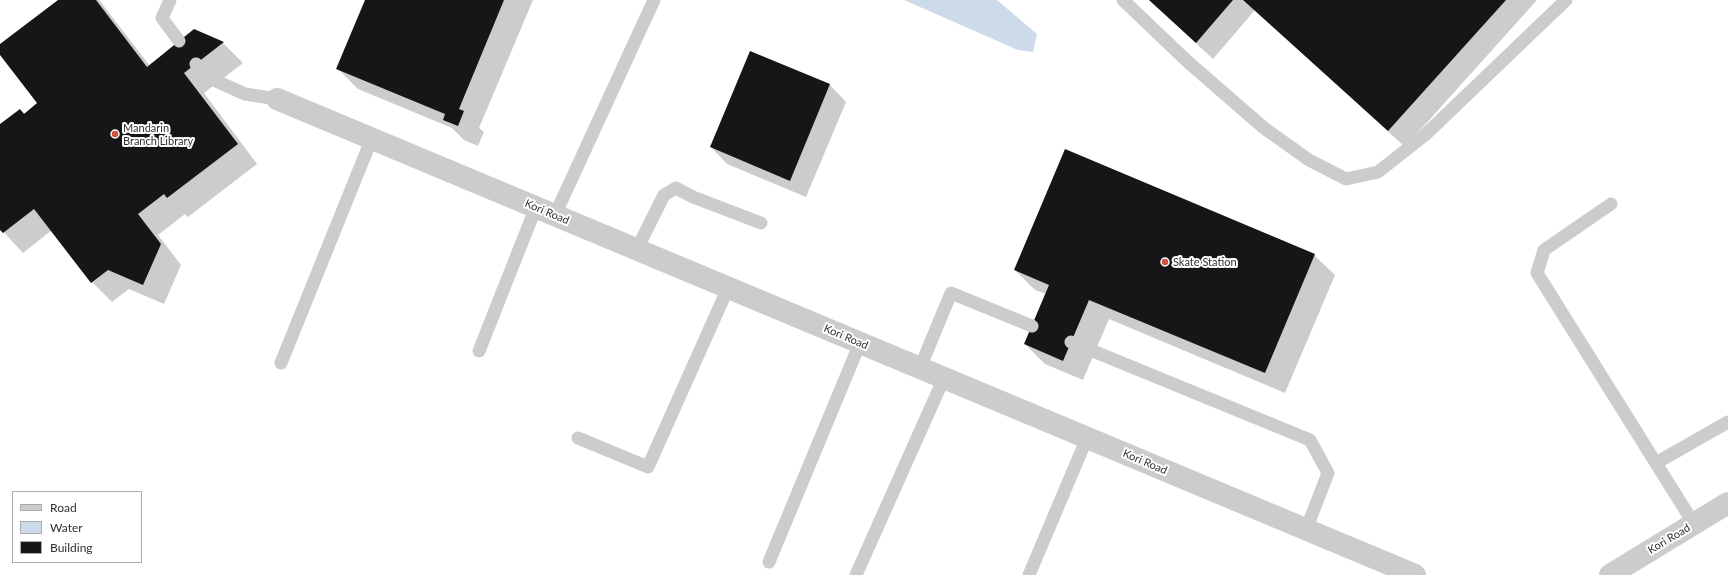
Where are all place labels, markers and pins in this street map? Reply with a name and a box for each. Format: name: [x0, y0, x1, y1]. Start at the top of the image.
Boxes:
place label: Mandarin Branch Library: [123, 121, 193, 147]
marker: Mandarin Branch Library: [110, 129, 120, 139]
place label: Skate Station: [1173, 255, 1237, 269]
marker: Skate Station: [1160, 257, 1170, 267]

